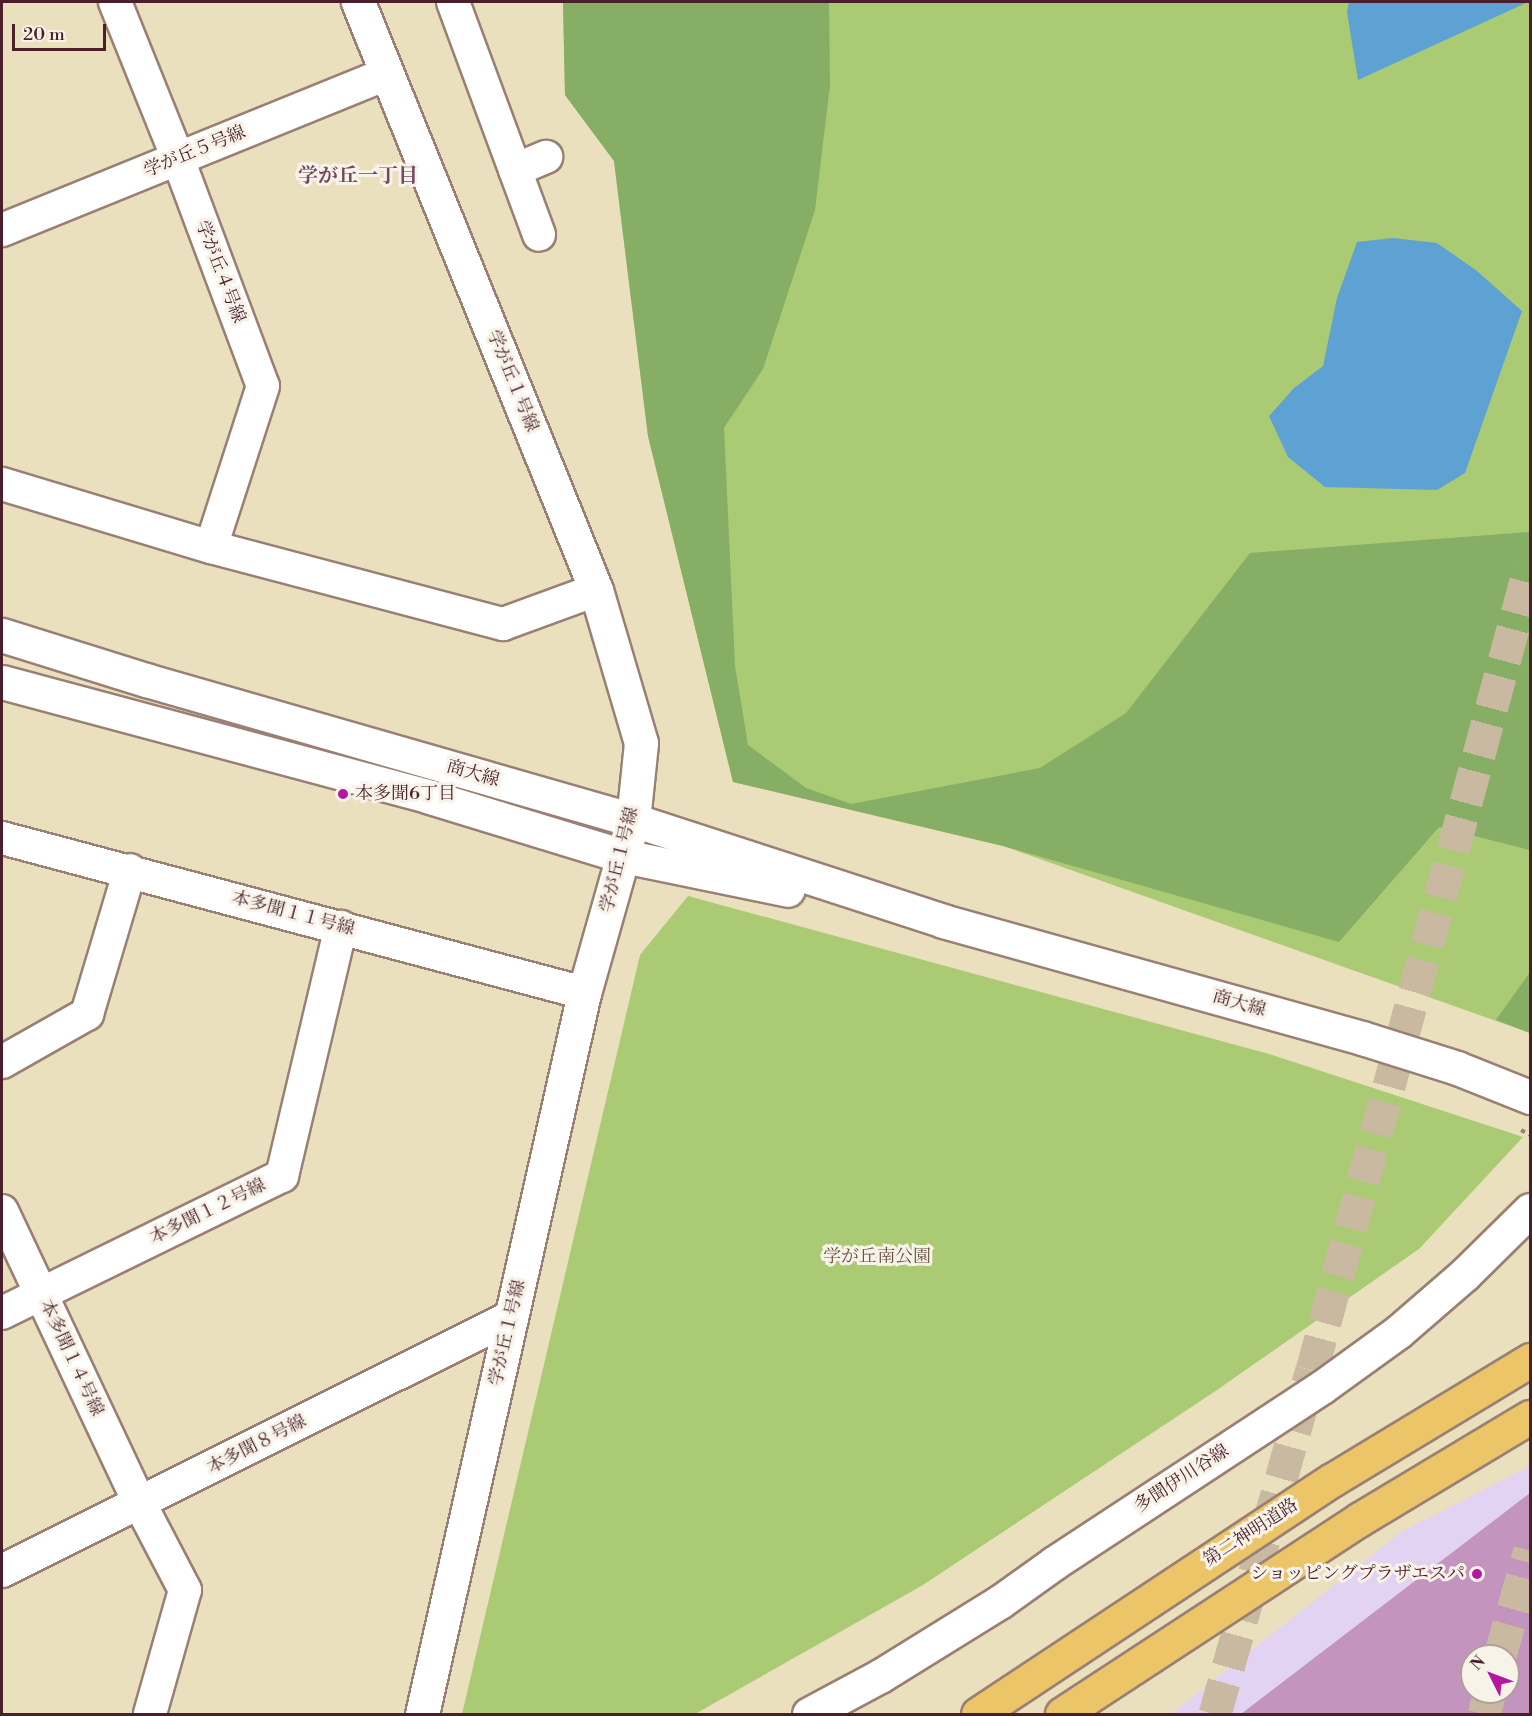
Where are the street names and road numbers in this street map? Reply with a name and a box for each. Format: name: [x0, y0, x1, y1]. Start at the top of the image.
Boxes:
street label: 学が丘５号線: [141, 122, 249, 182]
street label: 学が丘４号線: [191, 218, 249, 326]
street label: 学が丘１号線: [482, 327, 542, 435]
street label: 商大線: [444, 756, 502, 792]
street label: 学が丘１号線: [596, 805, 644, 915]
street label: 本多聞１１号線: [229, 887, 357, 941]
street label: 商大線: [1210, 986, 1268, 1022]
street label: 本多聞１２号線: [147, 1175, 269, 1249]
street label: 学が丘１号線: [485, 1278, 531, 1388]
street label: 本多聞１４号線: [35, 1296, 107, 1420]
street label: 本多聞８号線: [204, 1411, 310, 1479]
street label: 多聞伊川谷線: [1131, 1441, 1233, 1517]
street label: 第二神明道路: [1200, 1495, 1302, 1571]

